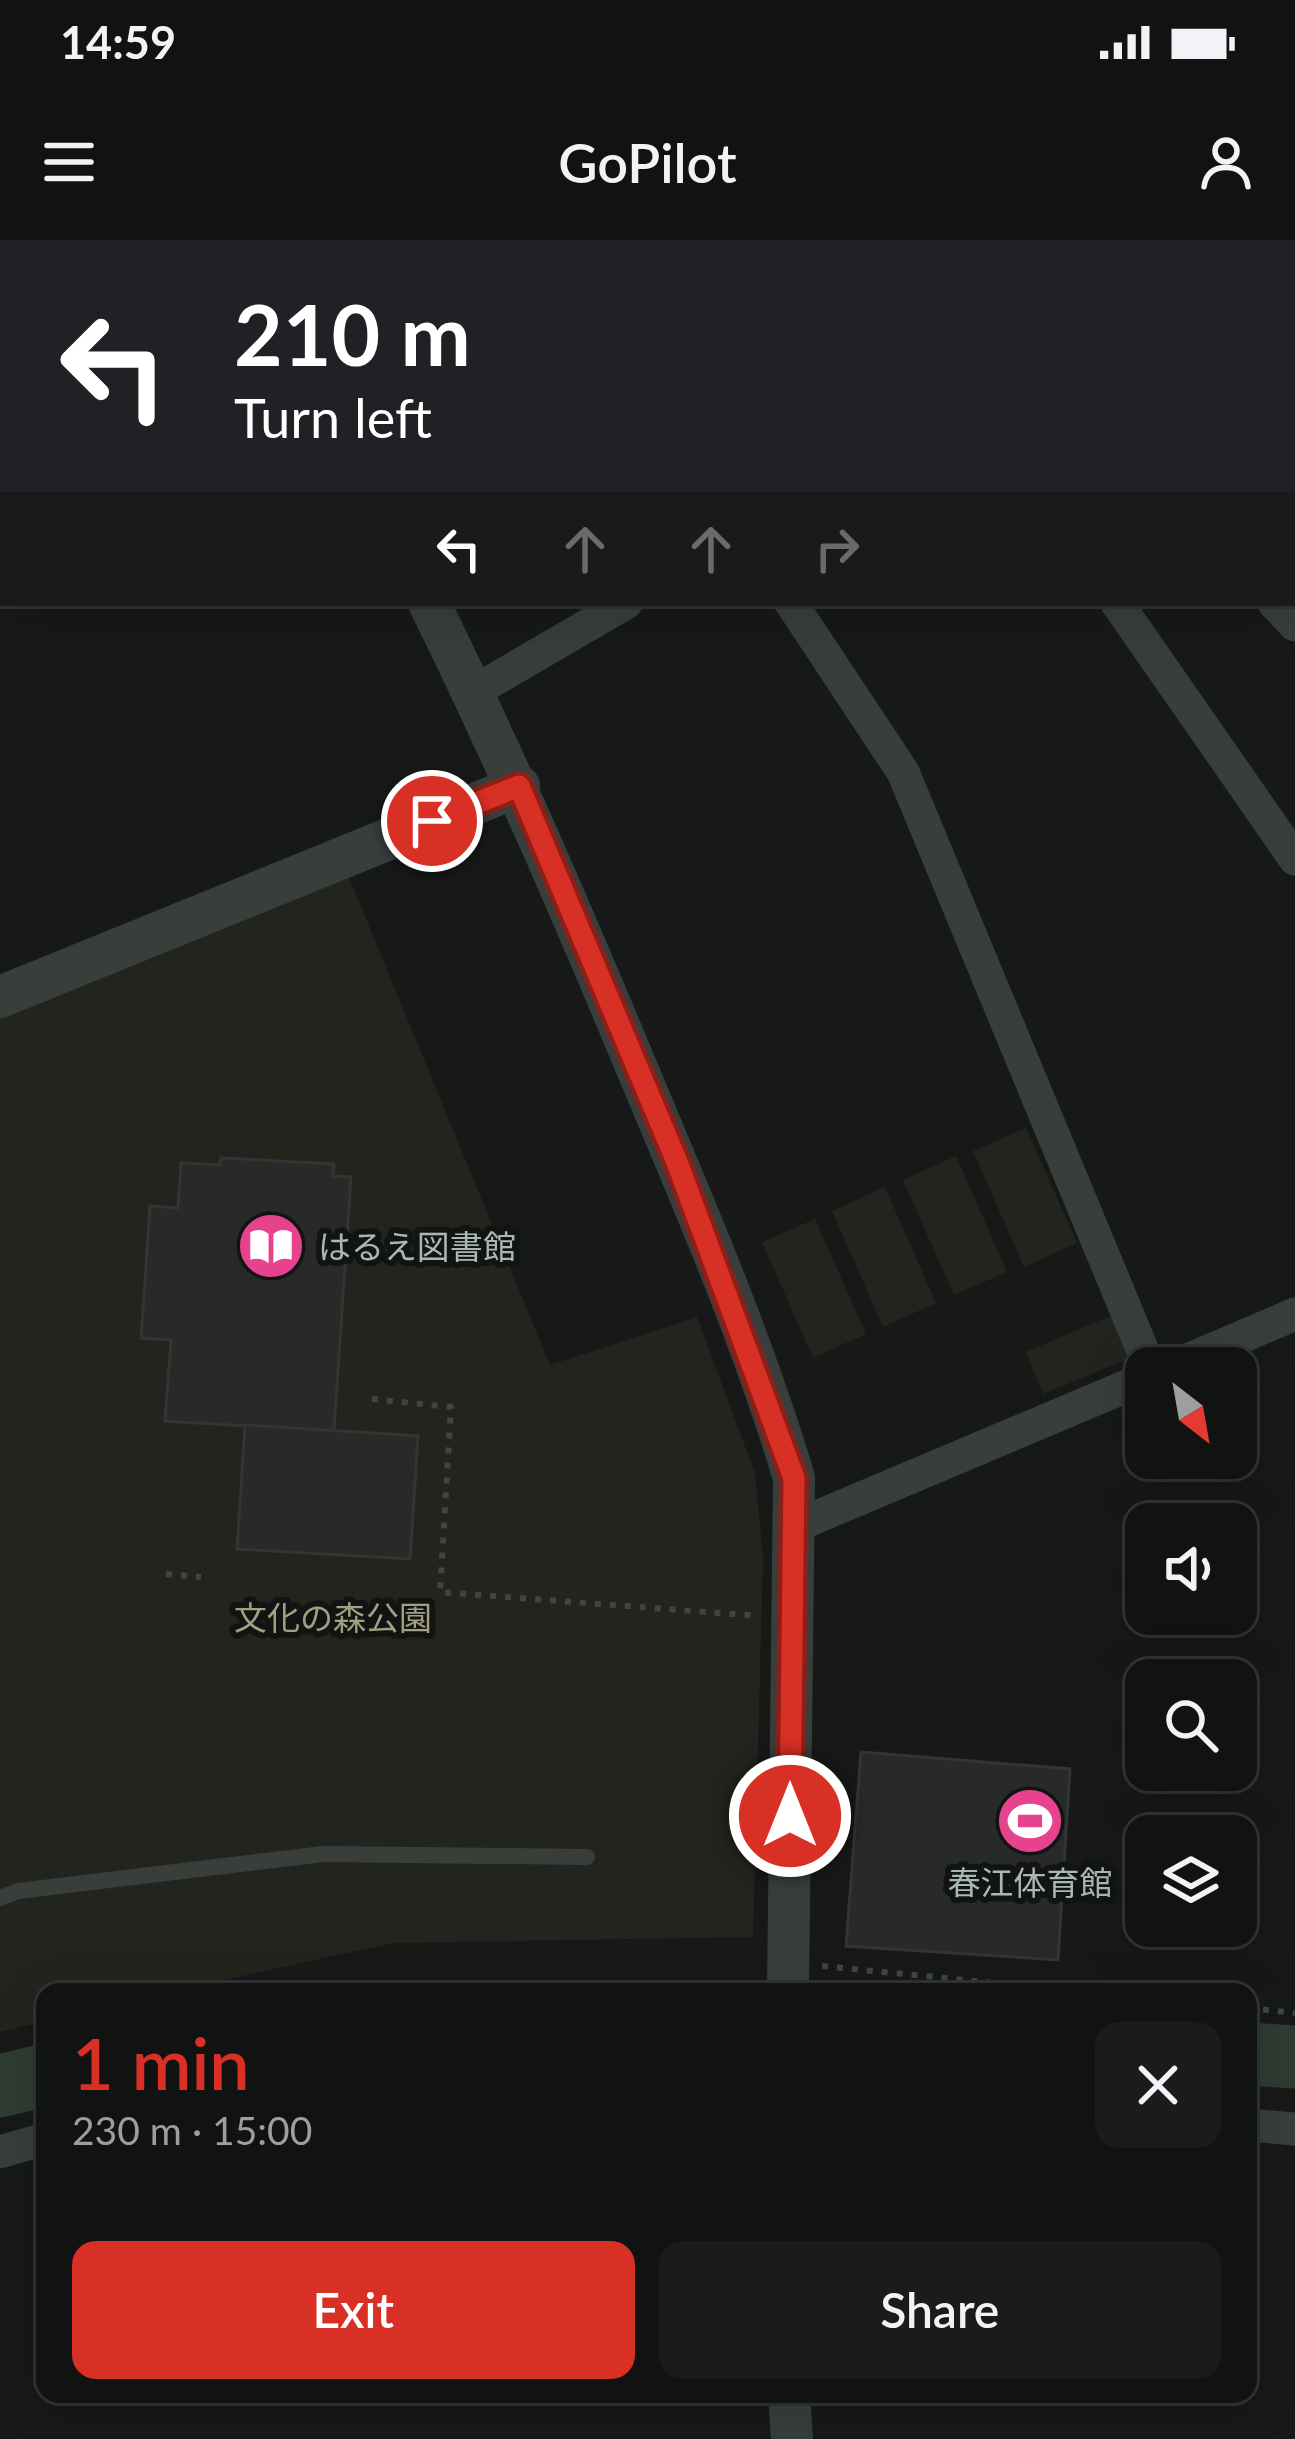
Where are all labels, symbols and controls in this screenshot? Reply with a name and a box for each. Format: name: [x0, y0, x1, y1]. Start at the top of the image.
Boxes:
text: 14:59: [60, 15, 176, 69]
icon: menu: [36, 129, 102, 195]
icon: person: [1193, 129, 1259, 195]
text: GoPilot: [558, 130, 737, 195]
text: 210 m: [234, 283, 471, 384]
icon: left: [36, 288, 192, 444]
text: Turn left: [234, 385, 432, 450]
icon: left: [426, 516, 492, 582]
icon: ahead: [552, 516, 618, 582]
icon: ahead: [678, 516, 744, 582]
icon: right: [804, 516, 870, 582]
pin: [381, 770, 483, 872]
icon: arrive: [399, 788, 465, 854]
library icon: はるえ図書館: [236, 1211, 306, 1281]
place label: はるえ図書館: [318, 1226, 516, 1266]
north arrow: [1125, 1347, 1257, 1479]
map controls: [1125, 1347, 1257, 1947]
button: sound: [1125, 1503, 1257, 1635]
park label: 文化の森公園: [234, 1597, 432, 1637]
button: search: [1125, 1659, 1257, 1791]
position arrow: [727, 1753, 853, 1879]
sports icon: 春江体育館: [995, 1786, 1065, 1856]
button: layers: [1125, 1815, 1257, 1947]
place label: 春江体育館: [948, 1862, 1113, 1902]
text: 1 min: [72, 2019, 250, 2105]
button: close: [1095, 2022, 1221, 2148]
text: 230 m · 15:00: [72, 2107, 312, 2153]
button: Exit: [72, 2241, 635, 2379]
button: Share: [659, 2241, 1221, 2379]

